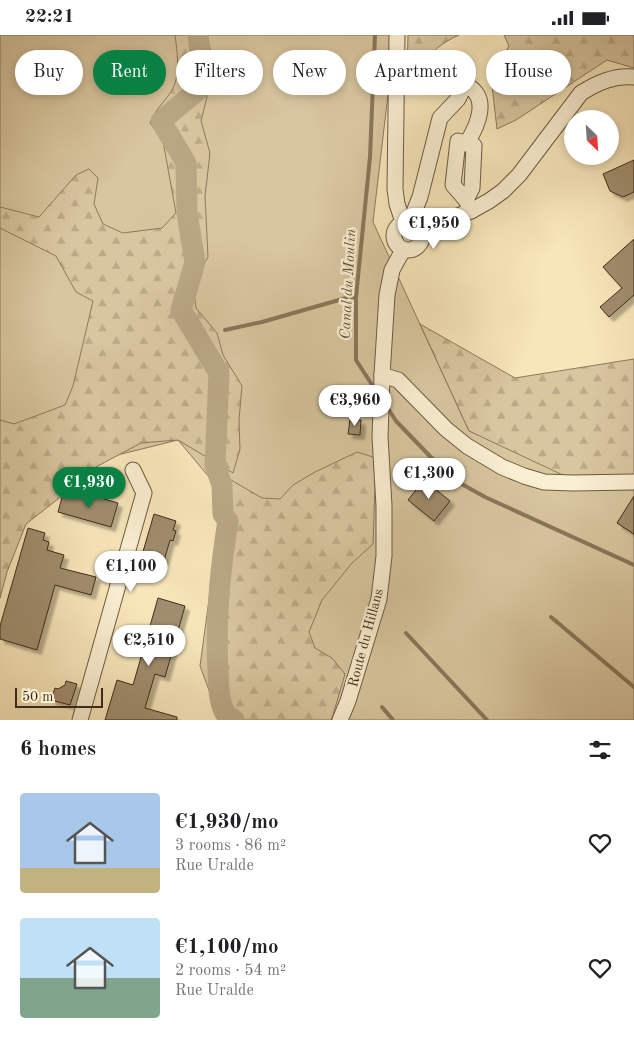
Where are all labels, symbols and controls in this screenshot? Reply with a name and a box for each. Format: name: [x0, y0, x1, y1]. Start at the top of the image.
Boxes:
text: 22:21: [25, 8, 74, 27]
chip: Buy: [15, 50, 83, 95]
chip: Rent: [93, 50, 166, 95]
chip: Filters: [176, 50, 263, 95]
chip: New: [273, 50, 346, 95]
chip: Apartment: [356, 50, 476, 95]
chip: House: [486, 50, 571, 95]
north arrow: [564, 110, 619, 165]
map controls: [564, 110, 619, 165]
pin: €1,950: [393, 207, 475, 250]
text: €1,950: [409, 216, 459, 232]
water label: Canal du Moulin: [339, 228, 359, 340]
pin: €3,960: [314, 385, 396, 427]
text: €3,960: [330, 393, 380, 409]
pin: €1,300: [388, 457, 470, 500]
text: €1,300: [404, 466, 454, 482]
pin: €1,930: [48, 467, 130, 509]
text: €1,930: [64, 475, 114, 491]
pin: €1,100: [90, 551, 172, 593]
text: €1,100: [106, 559, 156, 575]
street label: Route du Hillans: [346, 587, 386, 689]
pin: €2,510: [108, 625, 190, 667]
text: €2,510: [124, 633, 174, 649]
scale bar: [15, 685, 102, 708]
text: 50 m: [22, 690, 53, 704]
icon: filters: [586, 736, 614, 764]
text: 6 homes: [20, 739, 96, 760]
text: €1,930/mo: [175, 812, 279, 833]
icon: home: [60, 813, 120, 873]
icon: heart: [586, 829, 614, 857]
text: 3 rooms · 86 m²: [175, 838, 286, 854]
text: Rue Uralde: [175, 858, 254, 874]
text: €1,100/mo: [175, 937, 279, 958]
icon: home: [60, 938, 120, 998]
icon: heart: [586, 954, 614, 982]
text: 2 rooms · 54 m²: [175, 963, 286, 979]
text: Rue Uralde: [175, 983, 254, 999]

